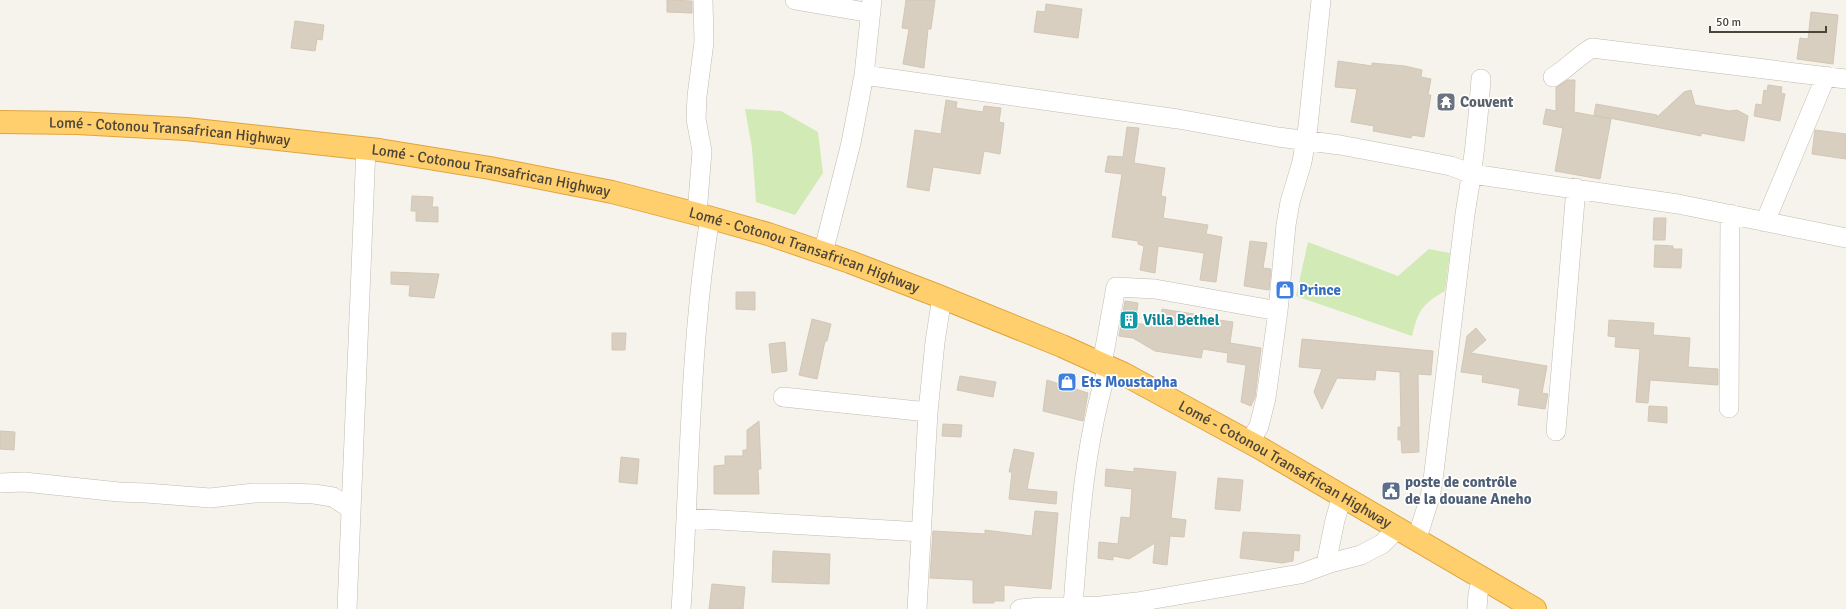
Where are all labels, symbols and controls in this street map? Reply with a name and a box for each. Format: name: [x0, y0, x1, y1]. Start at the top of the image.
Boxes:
scale bar: [1710, 8, 1826, 34]
text: 50 m: [1716, 15, 1741, 30]
temple icon: Couvent: [1435, 91, 1457, 113]
place label: Couvent: [1460, 93, 1514, 111]
street label: Lomé - Cotonou Transafrican Highway: [49, 114, 291, 149]
street label: Lomé - Cotonou Transafrican Highway: [371, 140, 612, 200]
street label: Lomé - Cotonou Transafrican Highway: [687, 203, 922, 297]
shop icon: Prince: [1274, 279, 1296, 301]
place label: Prince: [1299, 281, 1341, 299]
building icon: Villa Bethel: [1118, 309, 1140, 331]
place label: Villa Bethel: [1143, 311, 1220, 329]
shop icon: Ets Moustapha: [1056, 371, 1078, 393]
place label: Ets Moustapha: [1081, 373, 1178, 391]
street label: Lomé - Cotonou Transafrican Highway: [1175, 396, 1395, 532]
place label: poste de contrôle de la douane Aneho: [1405, 473, 1532, 508]
public building icon: poste de contrôle de la douane Aneho: [1380, 480, 1402, 502]

